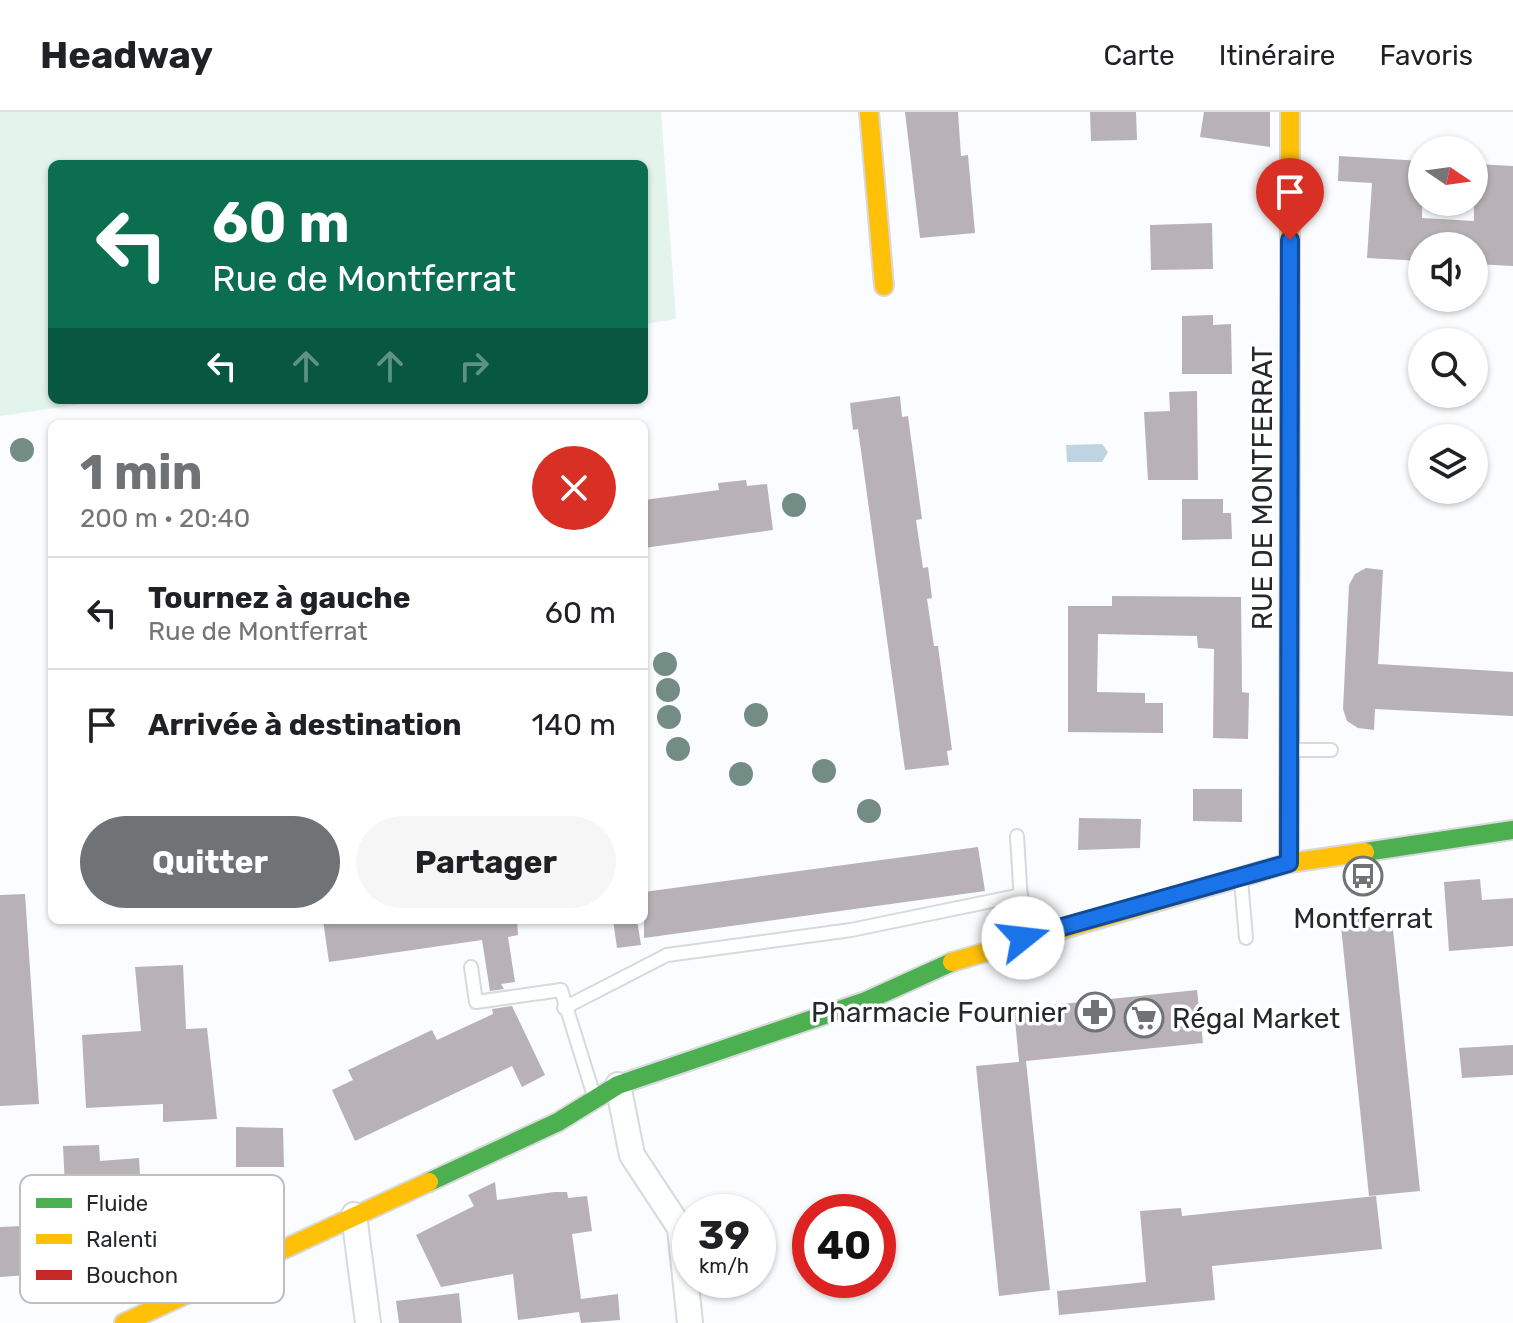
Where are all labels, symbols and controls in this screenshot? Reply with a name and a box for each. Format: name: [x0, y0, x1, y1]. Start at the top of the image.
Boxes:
text: Headway: [40, 32, 213, 78]
text: Carte: [1103, 39, 1175, 72]
text: Itinéraire: [1219, 39, 1336, 72]
text: Favoris: [1380, 39, 1473, 72]
north arrow: [1408, 136, 1488, 216]
map controls: [1408, 136, 1488, 504]
pin: [1256, 158, 1324, 240]
icon: arrive: [1268, 170, 1312, 214]
text: 60 m: [212, 190, 350, 256]
icon: left: [80, 192, 184, 296]
button: sound: [1408, 232, 1488, 312]
text: Rue de Montferrat: [212, 257, 516, 300]
button: search: [1408, 328, 1488, 408]
icon: left: [200, 344, 244, 388]
icon: ahead: [284, 344, 328, 388]
icon: ahead: [368, 344, 412, 388]
icon: right: [452, 344, 496, 388]
street label: RUE DE MONTFERRAT: [1246, 346, 1279, 630]
button: layers: [1408, 424, 1488, 504]
text: 1 min: [80, 444, 203, 501]
button: close: [532, 446, 616, 530]
text: 200 m · 20:40: [80, 503, 250, 534]
text: Tournez à gauche: [148, 580, 411, 616]
icon: left: [80, 591, 124, 635]
text: 60 m: [545, 595, 616, 631]
text: Rue de Montferrat: [148, 616, 368, 647]
icon: arrive: [80, 703, 124, 747]
text: Arrivée à destination: [148, 707, 462, 743]
text: 140 m: [531, 707, 616, 743]
button: Quitter: [80, 816, 340, 908]
button: Partager: [356, 816, 616, 908]
bus stop icon: Montferrat: [1342, 855, 1384, 897]
position arrow: [981, 896, 1065, 980]
place label: Montferrat: [1293, 902, 1433, 935]
pharmacy icon: Pharmacie Fournier: [1074, 991, 1116, 1033]
place label: Pharmacie Fournier: [811, 996, 1067, 1029]
supermarket icon: Régal Market: [1123, 997, 1165, 1039]
place label: Régal Market: [1172, 1002, 1340, 1035]
legend: [20, 1175, 284, 1303]
text: Fluide: [86, 1190, 148, 1217]
speed limit sign: 40: [792, 1194, 896, 1298]
text: 39: [698, 1212, 750, 1259]
text: Ralenti: [86, 1226, 157, 1253]
text: km/h: [699, 1254, 749, 1278]
text: Bouchon: [86, 1262, 178, 1289]

